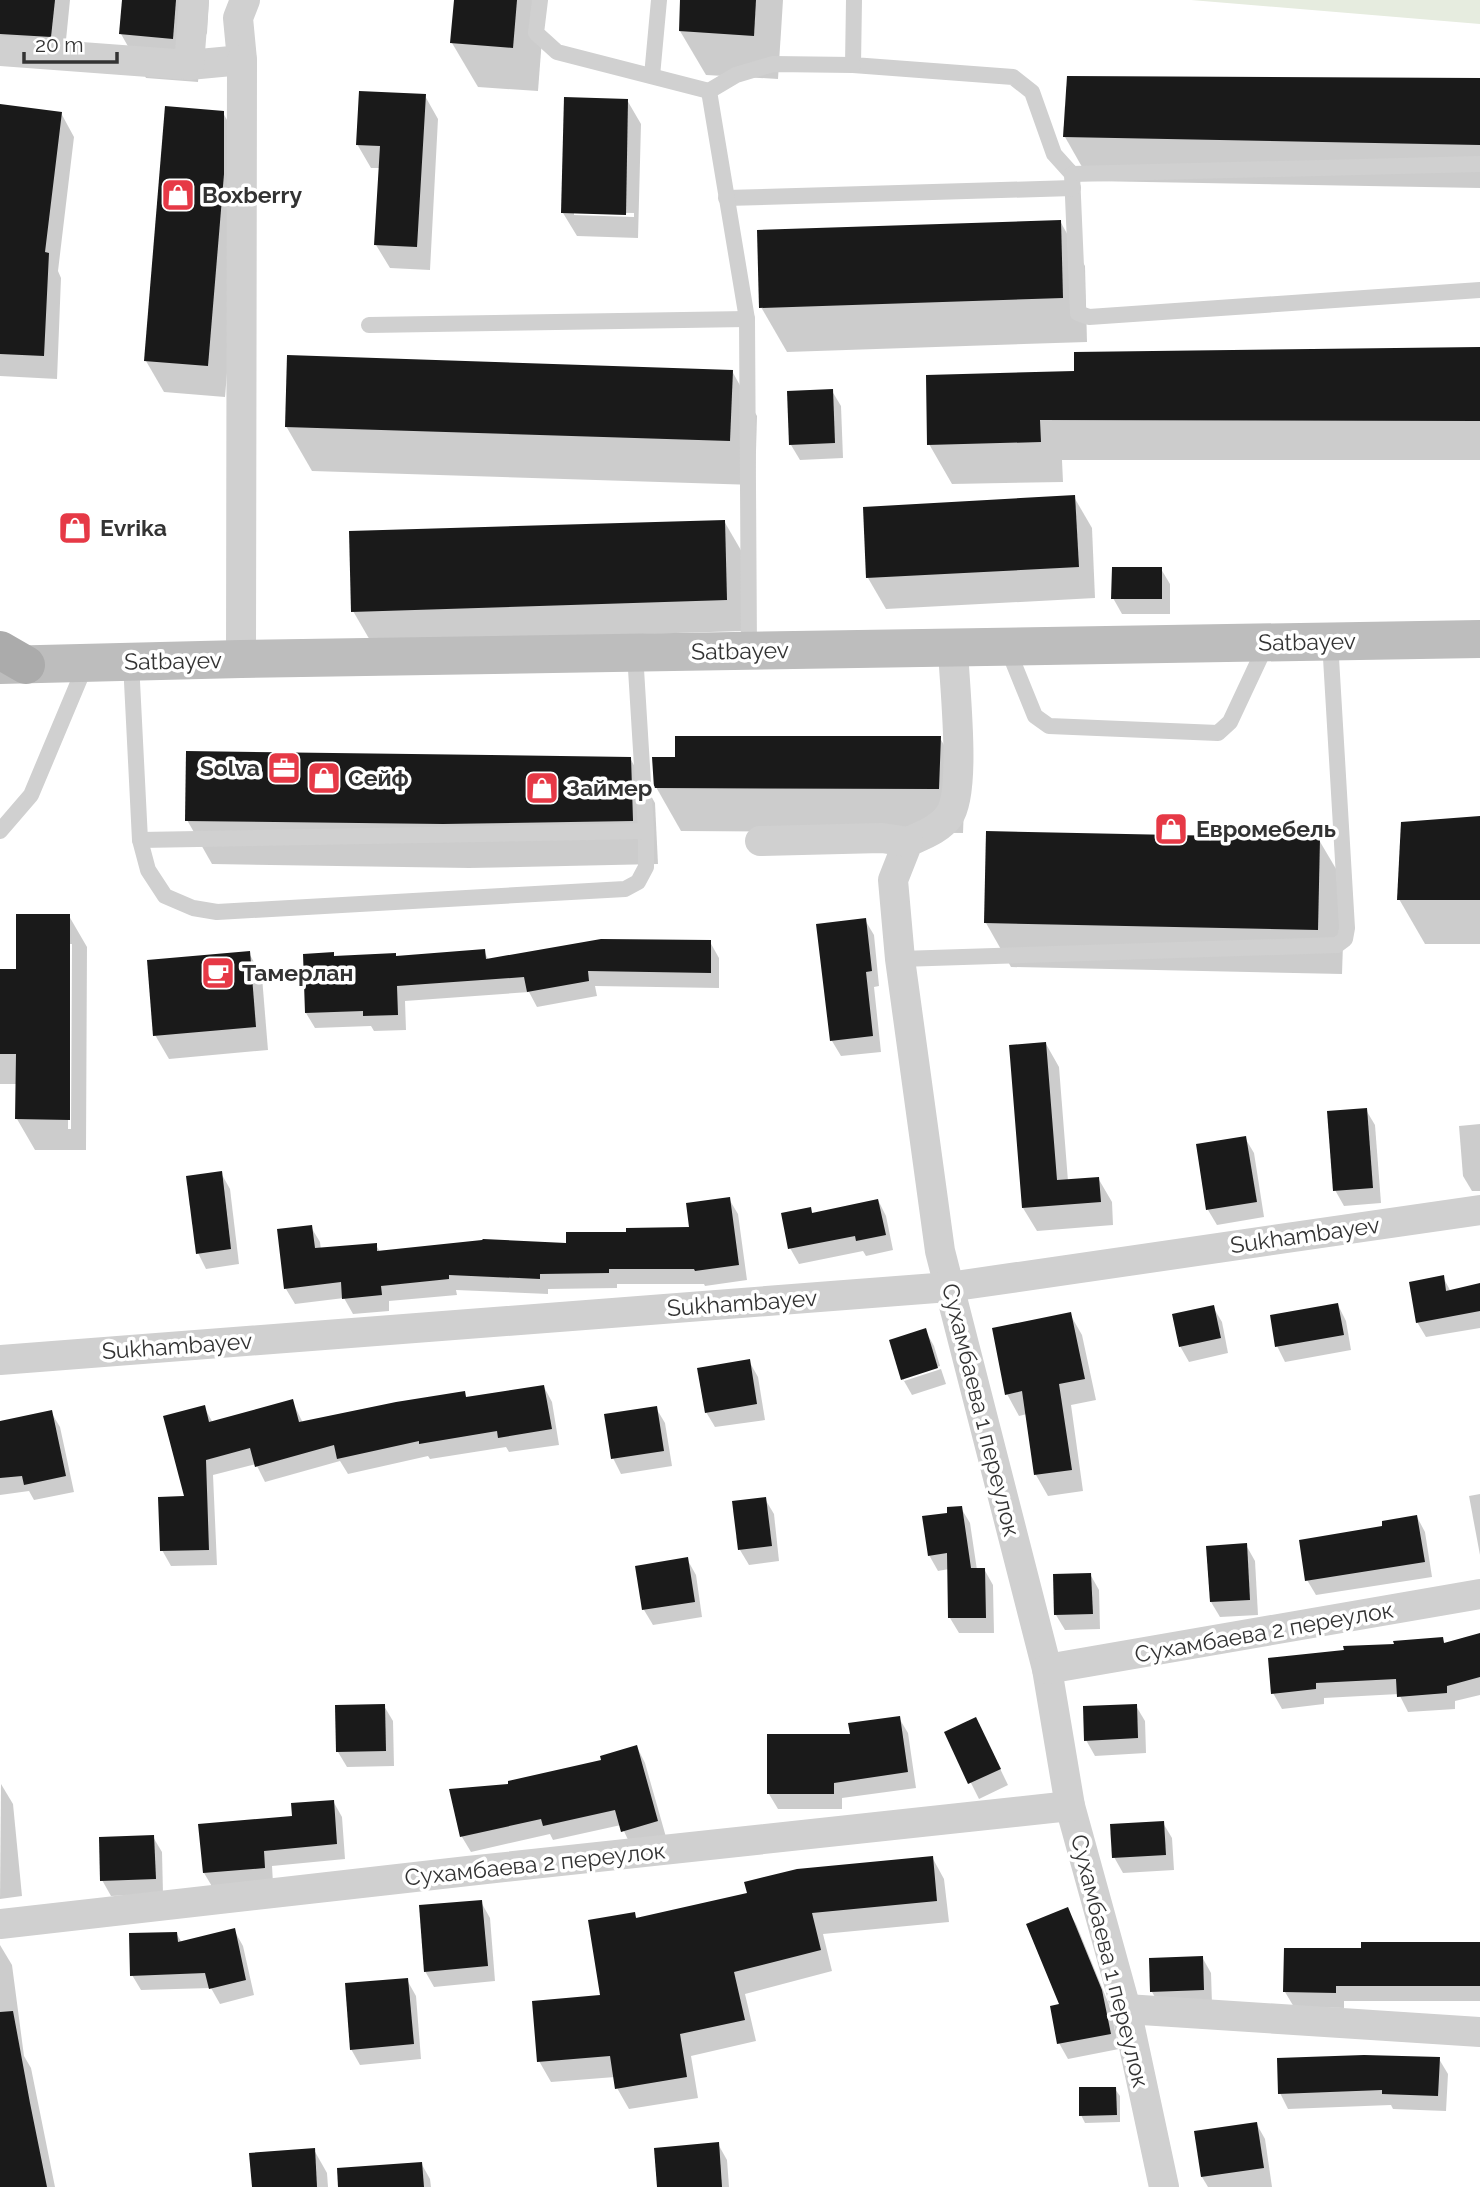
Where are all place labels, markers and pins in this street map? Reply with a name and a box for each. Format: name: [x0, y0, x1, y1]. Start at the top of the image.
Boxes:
shop icon: Boxberry: [159, 176, 197, 214]
place label: Boxberry: [202, 181, 302, 208]
shop icon: Evrika: [56, 509, 94, 547]
place label: Evrika: [100, 514, 167, 541]
office icon: Solva: [265, 749, 303, 787]
place label: Solva: [200, 754, 260, 781]
shop icon: Сейф: [305, 759, 343, 797]
place label: Сейф: [348, 764, 409, 791]
shop icon: Займер: [523, 769, 561, 807]
place label: Займер: [566, 774, 652, 801]
shop icon: Евромебель: [1152, 810, 1190, 848]
place label: Евромебель: [1196, 815, 1336, 842]
cafe icon: Тамерлан: [199, 954, 237, 992]
place label: Тамерлан: [242, 959, 353, 986]

